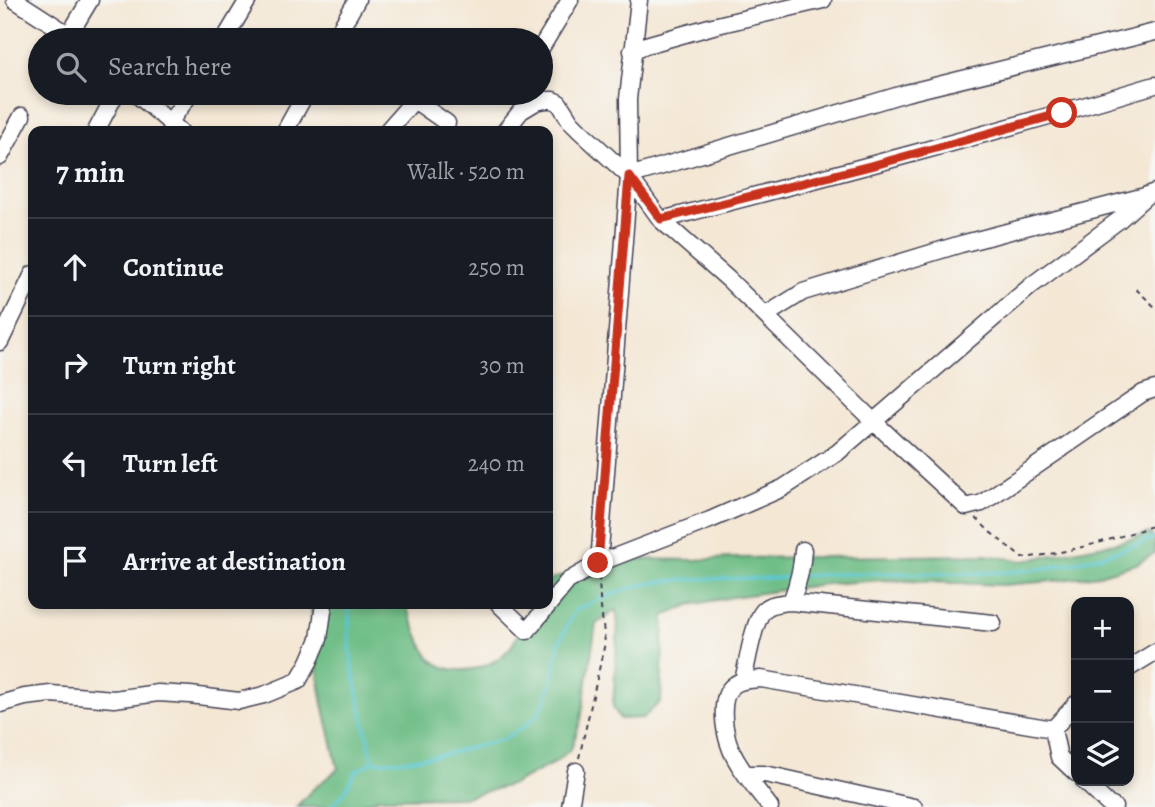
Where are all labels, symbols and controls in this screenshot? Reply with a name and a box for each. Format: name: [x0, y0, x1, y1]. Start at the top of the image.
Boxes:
search box: [28, 28, 553, 105]
icon: search: [52, 48, 90, 86]
text: Search here: [108, 49, 232, 84]
route start: [1046, 97, 1077, 128]
text: 7 min: [56, 152, 125, 192]
text: Walk · 520 m: [407, 156, 525, 187]
icon: ahead: [56, 248, 94, 286]
text: Continue: [123, 250, 224, 285]
text: 250 m: [468, 252, 525, 283]
icon: right: [56, 346, 94, 384]
text: Turn right: [123, 348, 236, 383]
text: 30 m: [479, 350, 525, 381]
icon: left: [56, 444, 94, 482]
text: Turn left: [123, 446, 218, 481]
text: 240 m: [468, 448, 525, 479]
icon: arrive: [56, 542, 94, 580]
text: Arrive at destination: [123, 544, 346, 579]
route end: [582, 547, 613, 578]
map controls: [1071, 597, 1134, 786]
button: +: [1071, 597, 1134, 660]
button: −: [1071, 660, 1134, 723]
button: layers: [1071, 723, 1134, 786]

